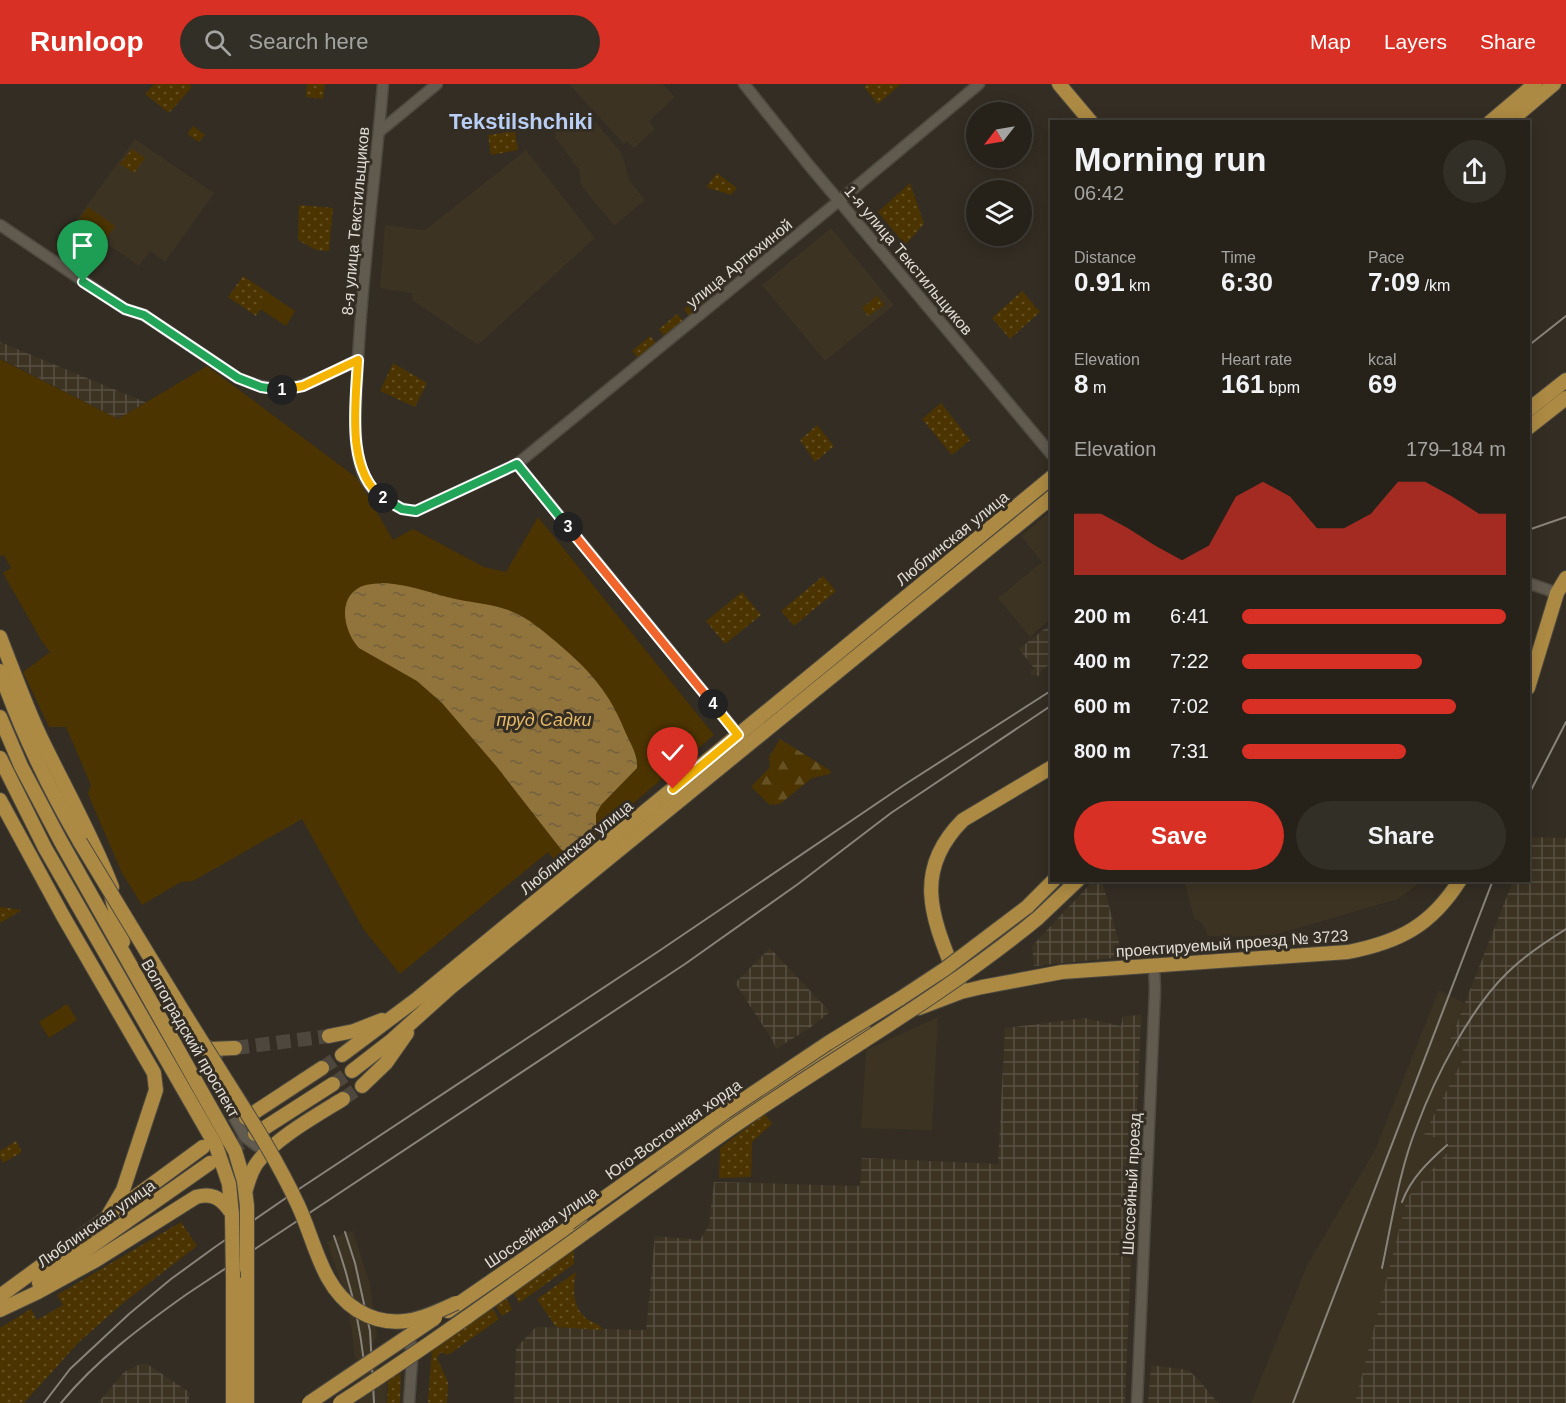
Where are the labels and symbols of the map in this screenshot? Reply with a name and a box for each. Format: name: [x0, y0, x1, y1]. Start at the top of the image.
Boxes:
north arrow: [966, 102, 1032, 168]
district label: Tekstilshchiki: [449, 109, 593, 134]
street label: 8-я улица Текстильщиков: [339, 126, 372, 316]
street label: 1-я улица Текстильщиков: [841, 182, 976, 338]
street label: улица Артюхиной: [683, 216, 795, 311]
pin: [57, 220, 108, 282]
pin: 1: [267, 375, 297, 405]
pin: 2: [368, 483, 398, 513]
street label: Люблинская улица: [893, 488, 1012, 589]
pin: 3: [553, 512, 583, 542]
pin: 4: [698, 689, 728, 719]
water label: пруд Садки: [497, 710, 591, 730]
pin: [647, 727, 698, 789]
street label: Люблинская улица: [517, 797, 636, 898]
street label: проектируемый проезд № 3723: [1115, 927, 1349, 960]
street label: Волгоградский проспект: [138, 956, 243, 1121]
street label: Юго-Восточная хорда: [602, 1076, 745, 1183]
street label: Шоссейный проезд: [1119, 1112, 1144, 1256]
street label: Люблинская улица: [34, 1176, 158, 1270]
street label: Шоссейная улица: [482, 1183, 601, 1271]

